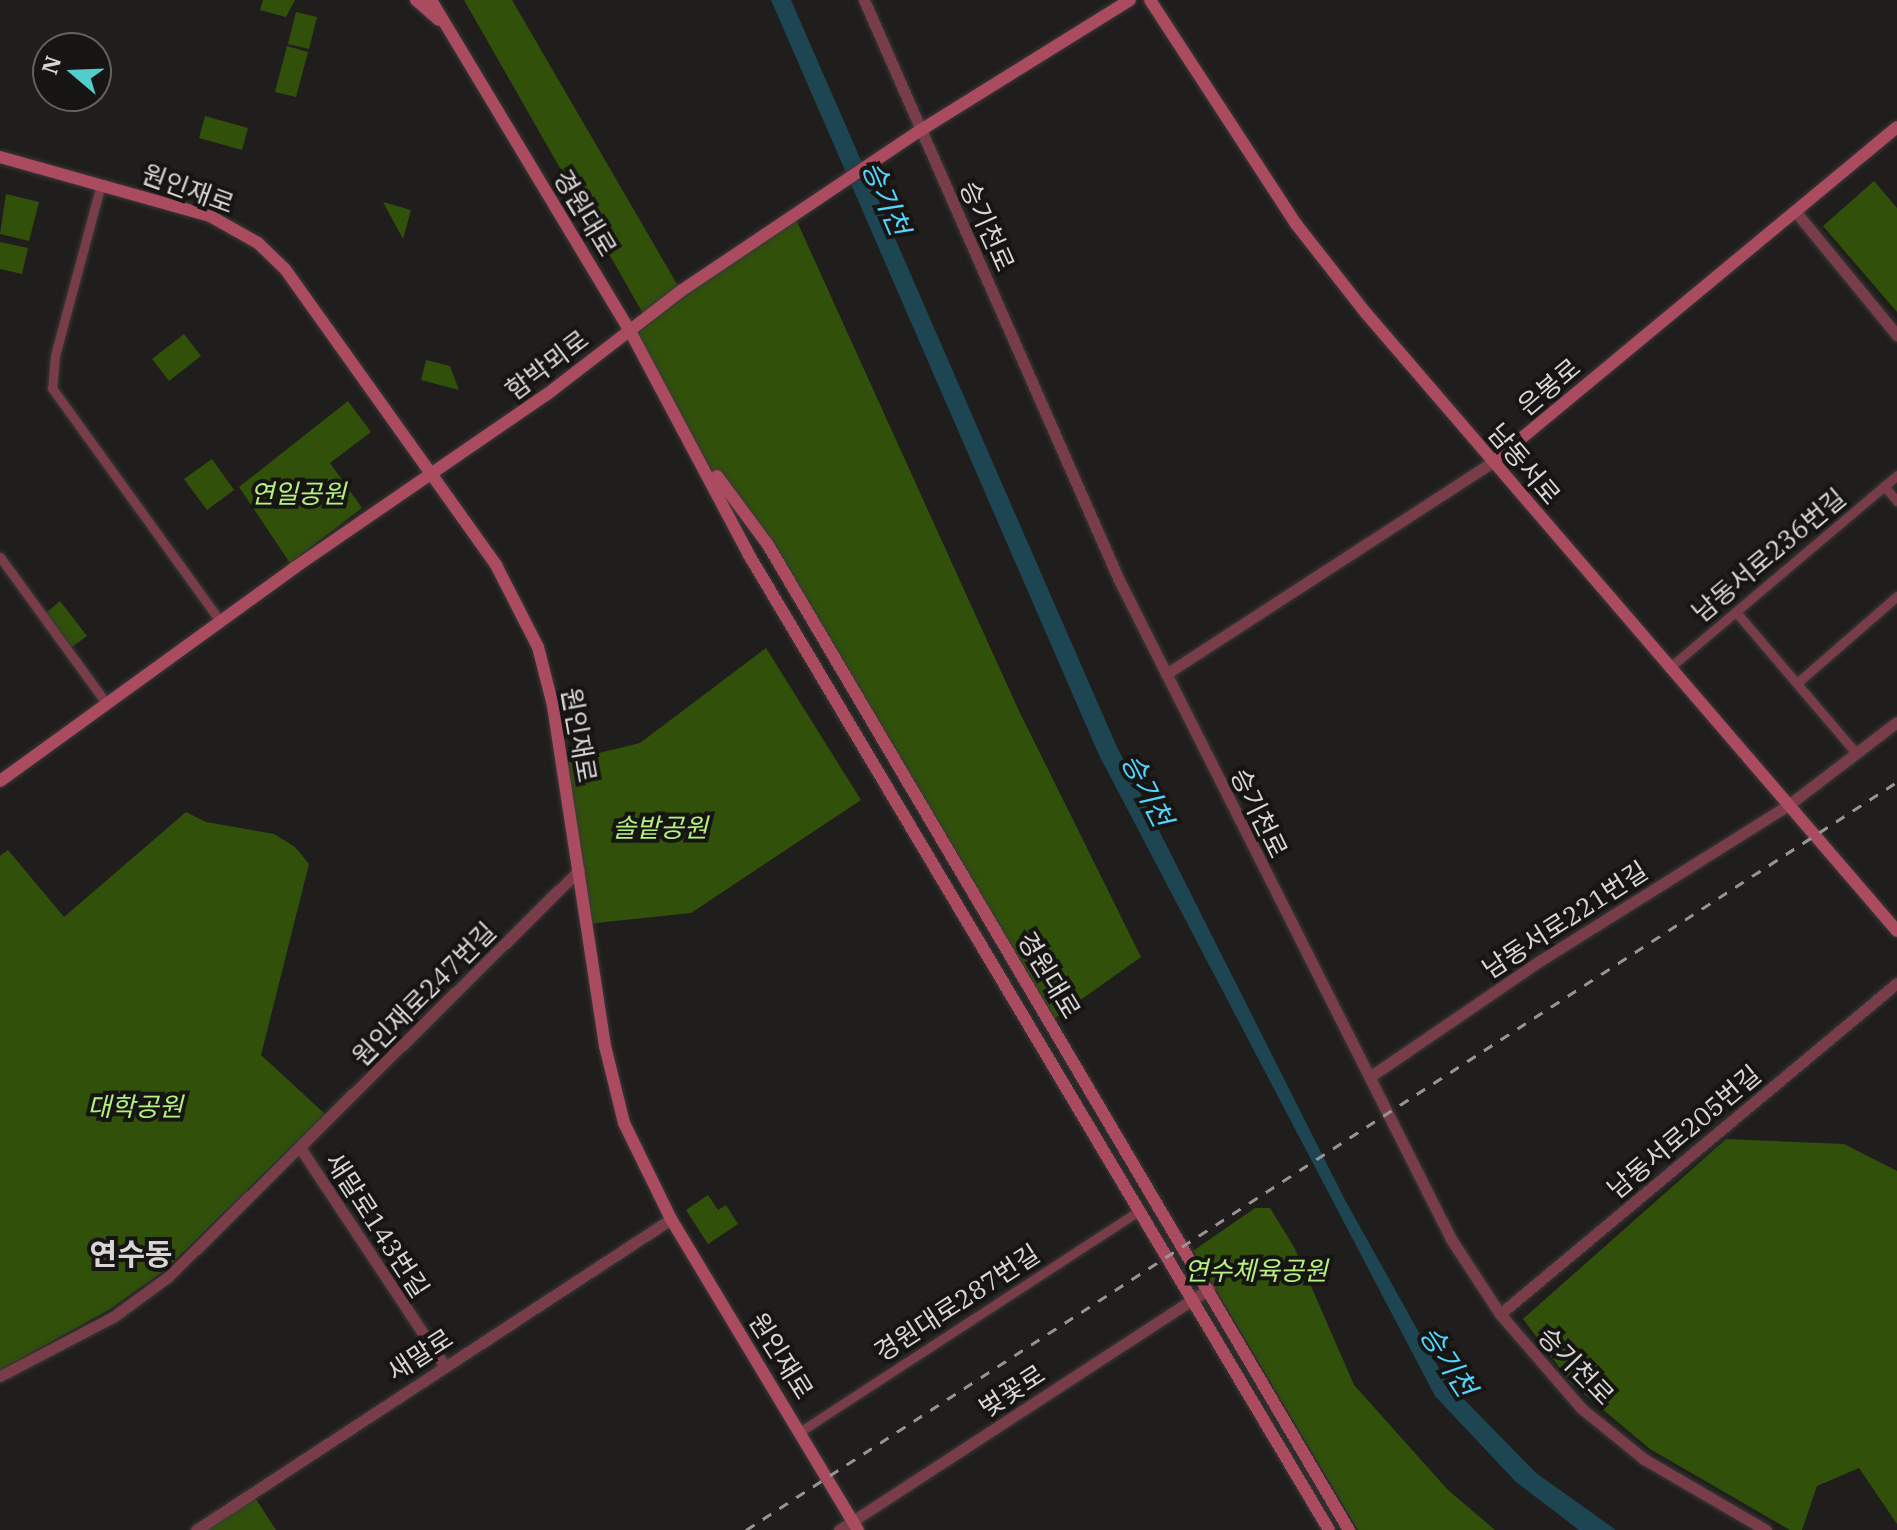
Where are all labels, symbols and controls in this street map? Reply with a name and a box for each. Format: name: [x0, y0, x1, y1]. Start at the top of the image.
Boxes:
north arrow: [32, 32, 112, 112]
text: N: [34, 52, 67, 78]
water label: 승기천: [855, 156, 917, 240]
street label: 원인재로: [138, 158, 238, 220]
street label: 경원대로: [547, 164, 623, 262]
street label: 승기천로: [953, 176, 1021, 276]
street label: 함박뫼로: [499, 324, 595, 406]
street label: 은봉로: [1511, 352, 1587, 422]
street label: 남동서로: [1481, 417, 1567, 511]
park label: 연일공원: [250, 478, 346, 510]
street label: 남동서로236번길: [1686, 482, 1852, 628]
street label: 원인재로: [555, 685, 603, 785]
water label: 승기천: [1114, 748, 1180, 832]
street label: 승기천로: [1224, 763, 1294, 863]
park label: 솔밭공원: [612, 812, 708, 844]
street label: 남동서로221번길: [1477, 855, 1653, 985]
street label: 원인재로247번길: [346, 916, 502, 1072]
street label: 경원대로: [1011, 926, 1087, 1024]
street label: 남동서로205번길: [1601, 1059, 1767, 1205]
park label: 대학공원: [87, 1091, 183, 1123]
street label: 새말로143번길: [319, 1147, 435, 1303]
district label: 연수동: [90, 1236, 172, 1272]
street label: 경원대로287번길: [869, 1238, 1045, 1368]
park label: 연수체육공원: [1184, 1255, 1328, 1287]
street label: 원인재로: [742, 1307, 820, 1405]
water label: 승기천: [1413, 1319, 1483, 1403]
street label: 승기천로: [1532, 1321, 1620, 1411]
street label: 새말로: [381, 1322, 459, 1388]
street label: 벚꽃로: [973, 1358, 1051, 1424]

